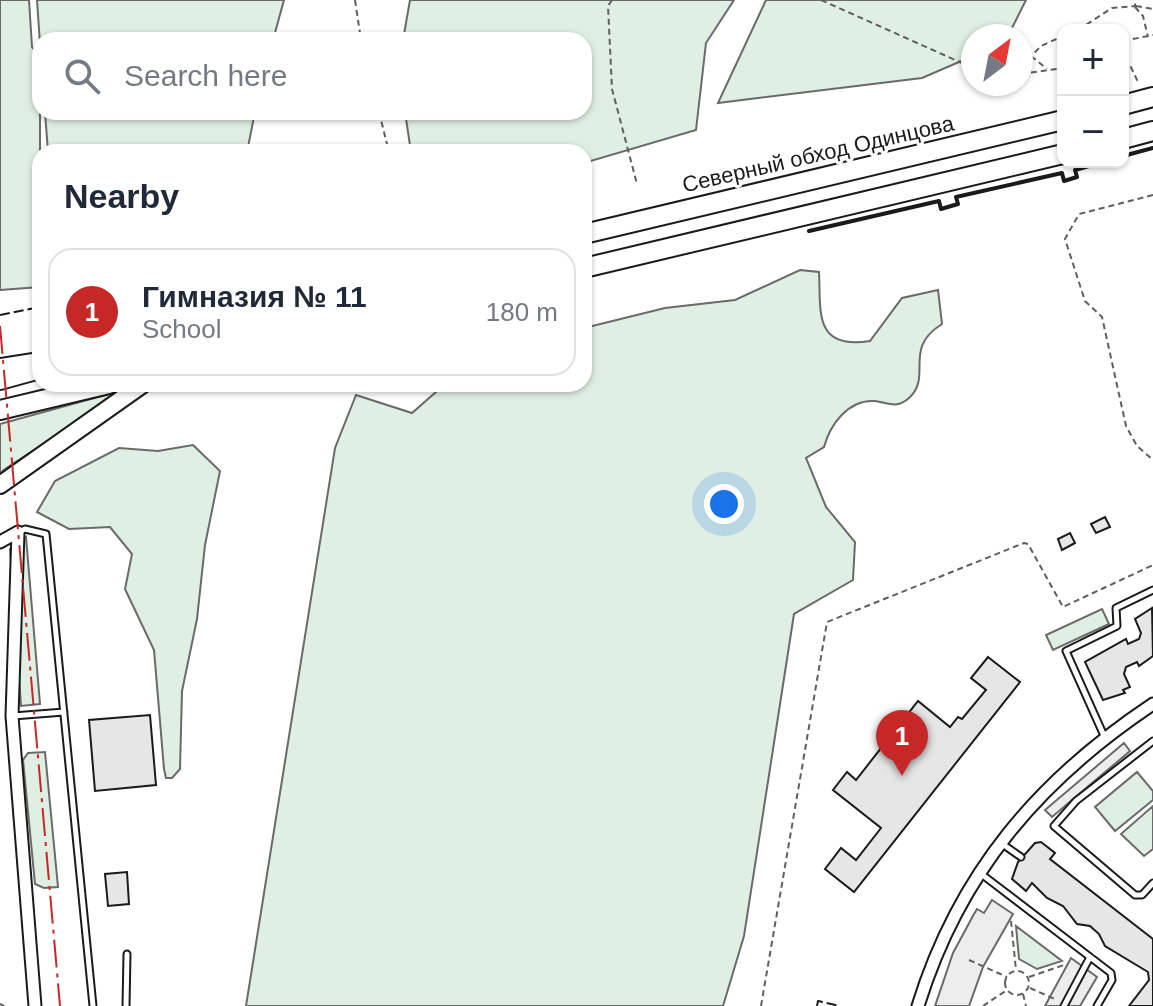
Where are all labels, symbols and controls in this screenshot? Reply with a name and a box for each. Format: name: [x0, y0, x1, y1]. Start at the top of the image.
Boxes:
north arrow: [961, 24, 1033, 96]
map controls: [1057, 24, 1129, 168]
button: +: [1057, 24, 1129, 96]
search box: [32, 32, 592, 120]
icon: search: [60, 54, 104, 98]
text: Search here: [124, 59, 287, 92]
button: −: [1057, 96, 1129, 168]
street label: Северный обход Одинцова: [680, 110, 957, 197]
text: Nearby: [64, 177, 179, 215]
text: Гимназия № 11: [142, 280, 367, 313]
text: 1: [85, 297, 99, 327]
text: 180 m: [486, 297, 558, 327]
text: School: [142, 314, 222, 344]
your location: [704, 484, 744, 524]
pin: 1: [876, 710, 928, 776]

